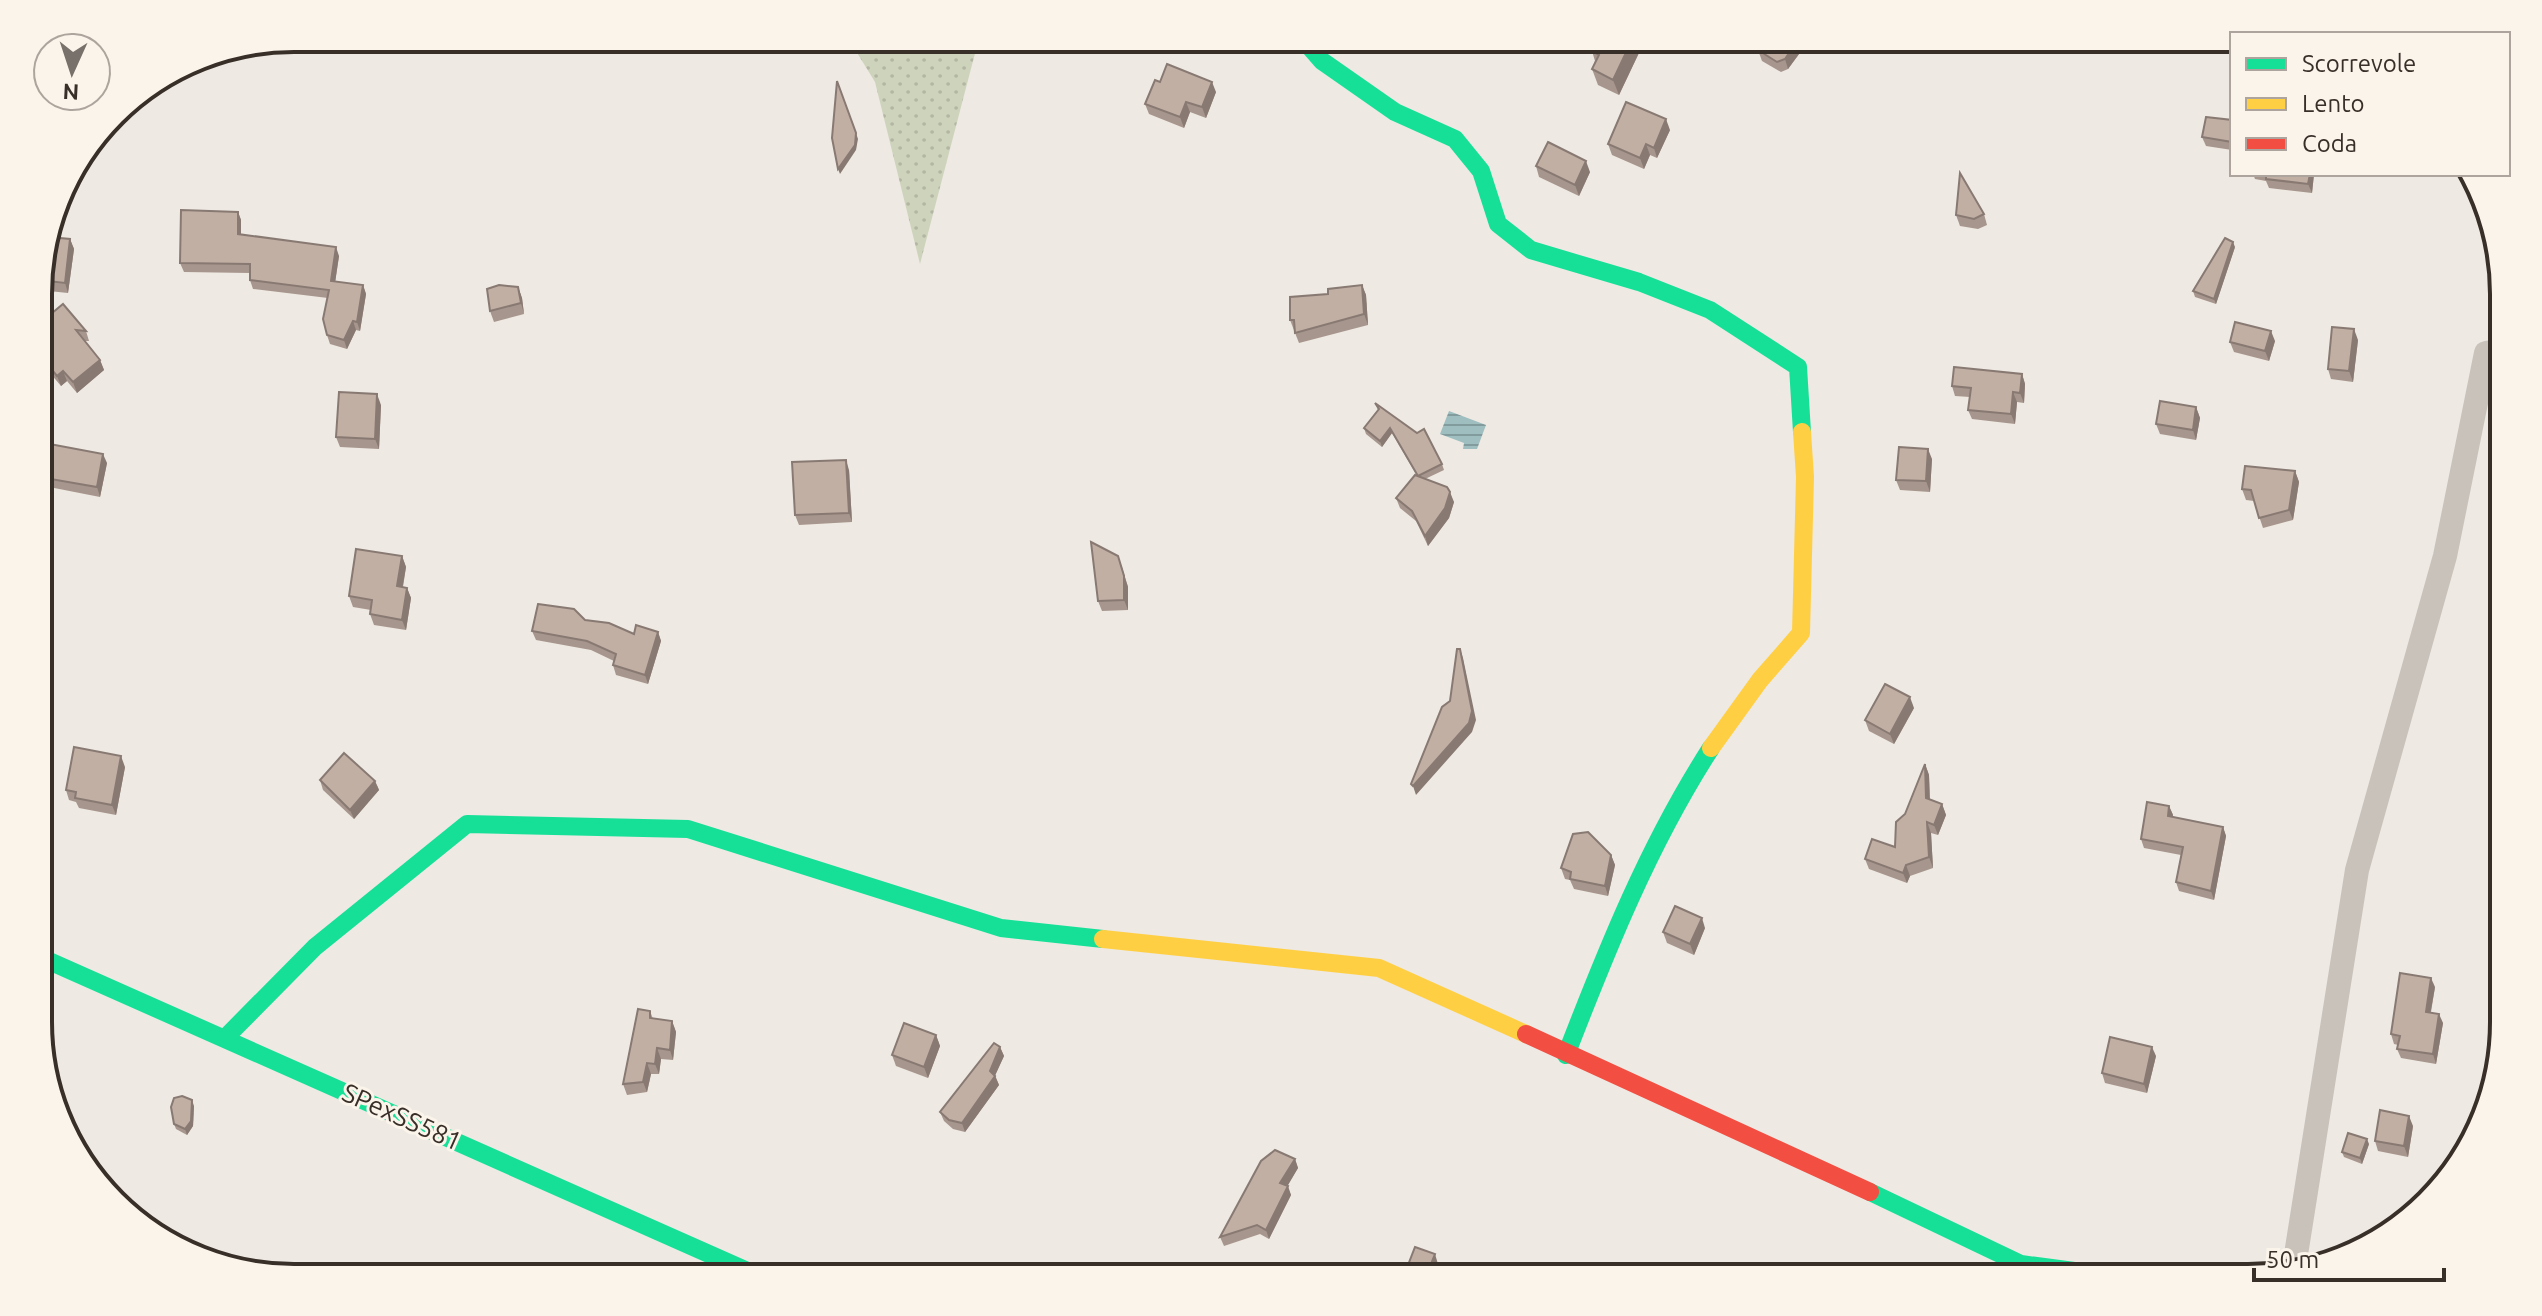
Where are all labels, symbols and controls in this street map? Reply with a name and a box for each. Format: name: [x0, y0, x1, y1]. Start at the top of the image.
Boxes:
north arrow: [32, 32, 112, 112]
legend: [2230, 32, 2510, 176]
text: Scorrevole: [2302, 50, 2416, 77]
text: N: [62, 80, 80, 105]
text: Lento: [2302, 90, 2365, 117]
text: Coda: [2302, 130, 2357, 157]
street label: SPexSS581: [338, 1077, 466, 1156]
scale bar: [2254, 1232, 2444, 1282]
text: 50 m: [2266, 1246, 2319, 1273]

